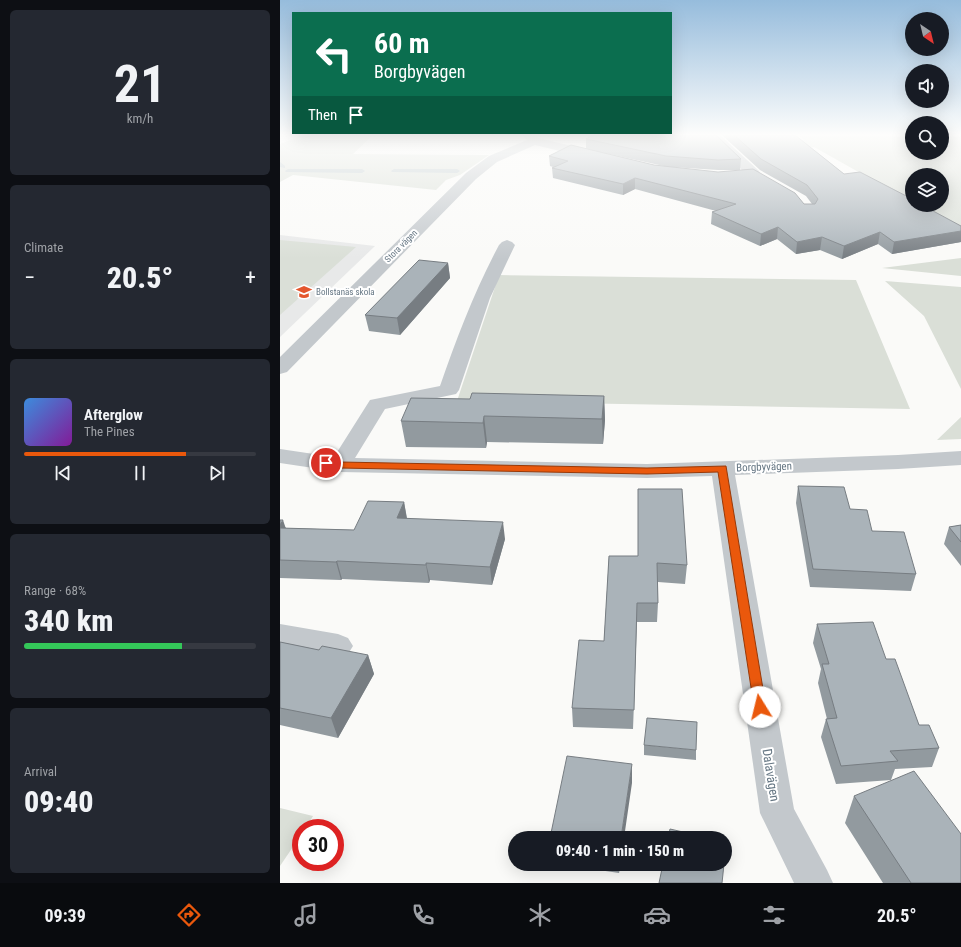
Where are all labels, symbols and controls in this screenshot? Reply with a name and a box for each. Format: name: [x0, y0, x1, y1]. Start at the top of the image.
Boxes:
north arrow: [905, 12, 949, 56]
map controls: [905, 12, 949, 212]
text: 60 m: [374, 27, 430, 60]
icon: left: [308, 28, 360, 80]
text: 21: [114, 54, 166, 115]
text: Borgbyvägen: [374, 61, 466, 82]
button: sound: [905, 64, 949, 108]
icon: arrive: [345, 104, 367, 126]
text: Then: [308, 106, 337, 124]
text: km/h: [127, 111, 153, 126]
button: search: [905, 116, 949, 160]
button: layers: [905, 168, 949, 212]
street label: Stora vägen: [383, 228, 419, 264]
text: Climate: [24, 240, 63, 255]
text: 20.5°: [107, 260, 173, 295]
text: −: [24, 265, 35, 290]
text: +: [245, 265, 256, 290]
school or university icon: Bollstanäs skola: [295, 283, 313, 301]
place label: Bollstanäs skola: [316, 287, 375, 297]
text: Afterglow: [84, 406, 143, 424]
text: The Pines: [84, 424, 135, 439]
pin: [309, 446, 343, 480]
icon: arrive: [315, 452, 337, 474]
street label: Borgbyvägen: [736, 460, 792, 474]
icon: previous: [52, 462, 74, 484]
icon: pause: [129, 462, 151, 484]
icon: next: [206, 462, 228, 484]
text: Range · 68%: [24, 583, 86, 598]
text: 340 km: [24, 603, 113, 638]
position arrow: [739, 686, 781, 728]
street label: Dalavägen: [759, 748, 783, 802]
text: Arrival: [24, 764, 57, 779]
text: 09:40: [24, 784, 93, 819]
speed limit sign: 30: [292, 819, 344, 871]
text: 09:40 · 1 min · 150 m: [556, 842, 684, 860]
icon: directions: [175, 901, 203, 929]
icon: music: [292, 901, 320, 929]
icon: phone: [409, 901, 437, 929]
icon: climate: [526, 901, 554, 929]
icon: car: [643, 901, 671, 929]
icon: filters: [760, 901, 788, 929]
text: 09:39: [45, 905, 86, 926]
text: 20.5°: [877, 905, 916, 926]

